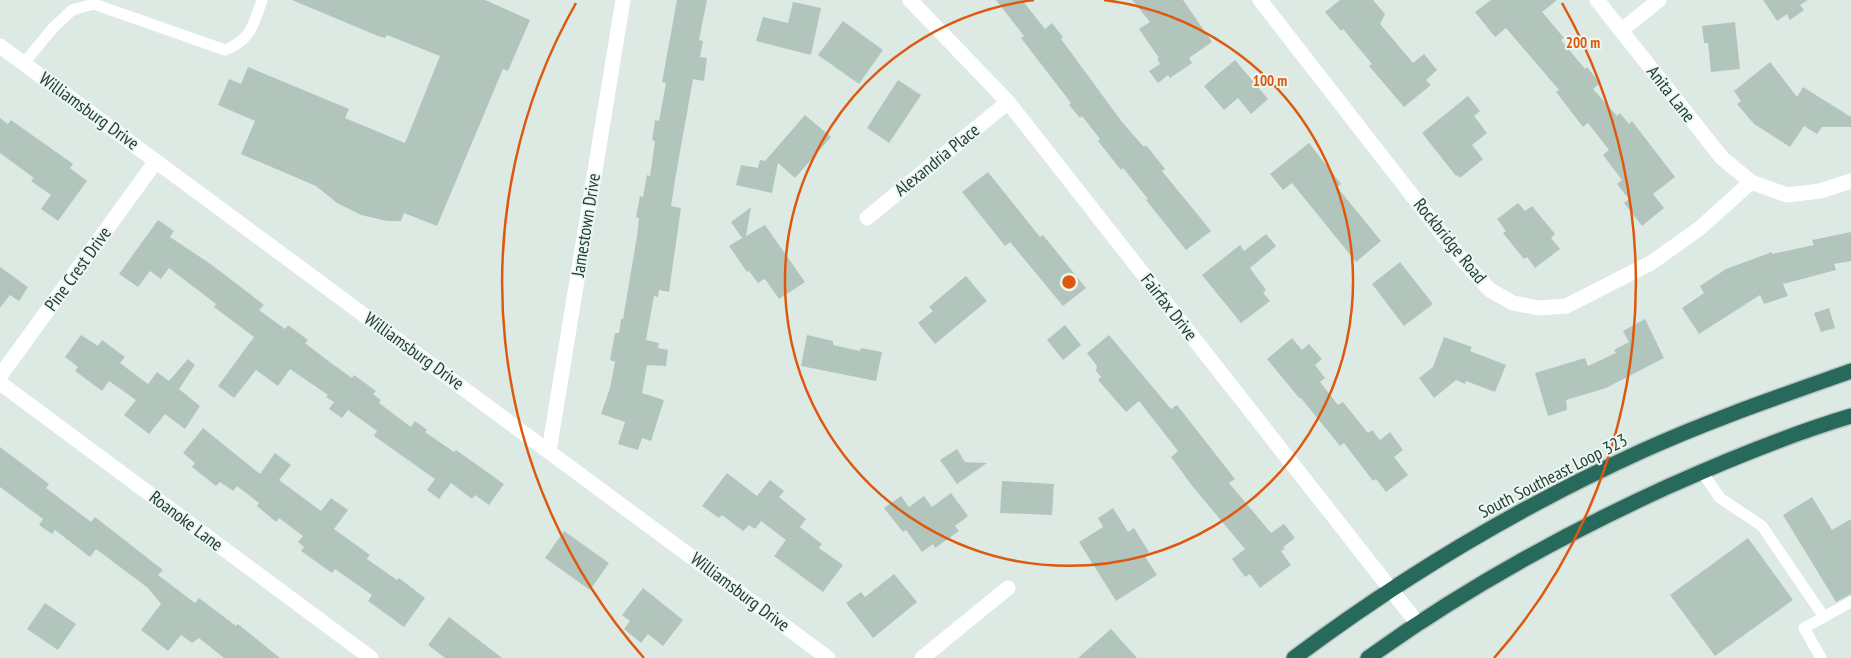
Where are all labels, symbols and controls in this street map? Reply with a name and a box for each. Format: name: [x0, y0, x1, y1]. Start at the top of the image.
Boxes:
text: 200 m: [1566, 33, 1600, 52]
street label: Anita Lane: [1642, 61, 1701, 127]
street label: Williamsburg Drive: [35, 67, 144, 155]
text: 100 m: [1253, 71, 1287, 90]
street label: Alexandria Place: [889, 118, 984, 201]
street label: Jamestown Drive: [566, 172, 605, 279]
street label: Rockbridge Road: [1409, 193, 1492, 288]
street label: Pine Crest Drive: [39, 222, 116, 316]
street label: Fairfax Drive: [1136, 269, 1203, 345]
centre of rings: [1060, 273, 1078, 291]
street label: Williamsburg Drive: [360, 307, 469, 395]
street label: South Southeast Loop 323: [1475, 428, 1631, 523]
street label: Roanoke Lane: [145, 485, 228, 556]
street label: Williamsburg Drive: [686, 547, 794, 636]

